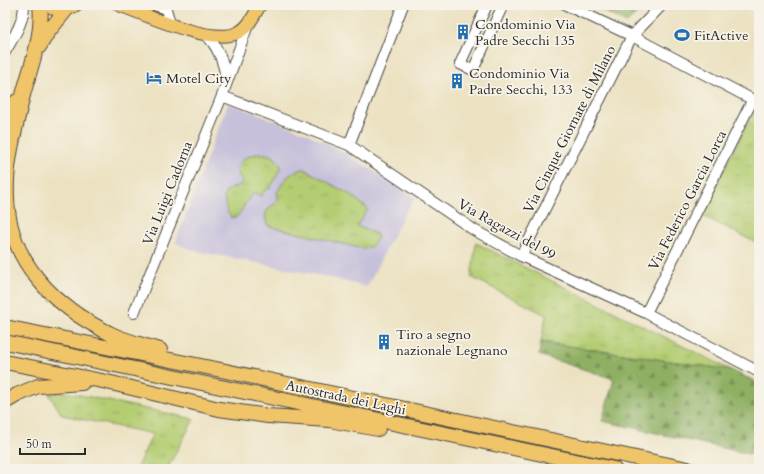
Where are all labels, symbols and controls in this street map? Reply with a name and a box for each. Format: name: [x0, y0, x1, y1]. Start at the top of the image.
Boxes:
place label: Condominio Via Padre Secchi 135: [475, 15, 576, 50]
building icon: Condominio Via Padre Secchi 135: [454, 23, 472, 41]
sports icon: FitActive: [673, 26, 691, 44]
place label: FitActive: [694, 26, 748, 45]
street label: Via Cinque Giornate di Milano: [519, 42, 620, 216]
place label: Condominio Via Padre Secchi, 133: [469, 64, 573, 99]
hotel icon: Motel City: [145, 69, 163, 87]
place label: Motel City: [166, 69, 232, 88]
building icon: Condominio Via Padre Secchi, 133: [448, 72, 466, 90]
street label: Via Federico Garcia Lorca: [644, 127, 731, 274]
street label: Via Luigi Cadorna: [138, 138, 197, 248]
street label: Via Ragazzi del 99: [454, 195, 559, 264]
place label: Tiro a segno nazionale Legnano: [396, 325, 508, 360]
building icon: Tiro a segno nazionale Legnano: [375, 333, 393, 351]
street label: Autostrada dei Laghi: [284, 375, 408, 420]
scale bar: [20, 430, 85, 456]
text: 50 m: [26, 436, 53, 452]

